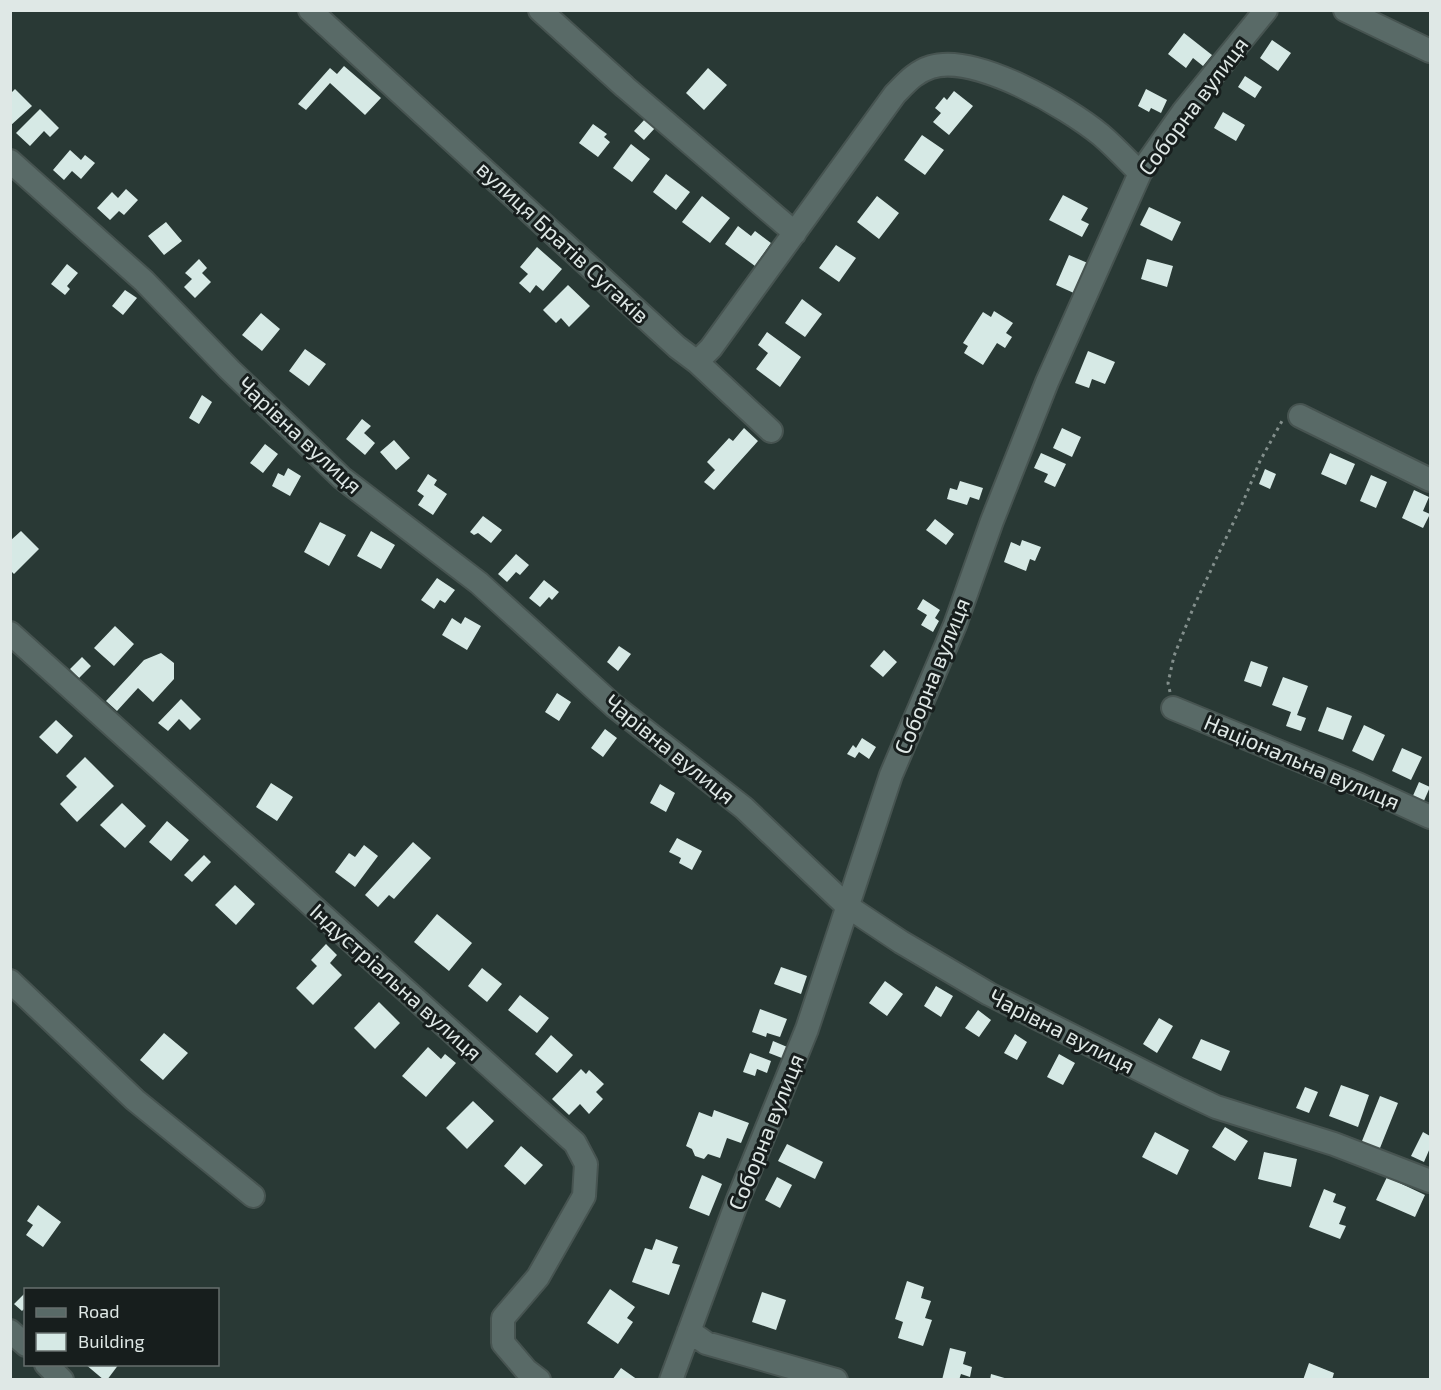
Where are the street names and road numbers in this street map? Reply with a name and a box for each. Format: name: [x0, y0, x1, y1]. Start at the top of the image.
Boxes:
street label: Соборна вулиця: [1132, 31, 1253, 180]
street label: вулиця Братів Сугаків: [472, 155, 655, 328]
street label: Чарівна вулиця: [233, 370, 368, 499]
street label: Соборна вулиця: [888, 594, 975, 758]
street label: Чарівна вулиця: [600, 688, 741, 809]
street label: Національна вулиця: [1200, 708, 1404, 815]
street label: Індустріальна вулиця: [305, 897, 488, 1066]
street label: Чарівна вулиця: [985, 982, 1139, 1079]
street label: Соборна вулиця: [722, 1050, 809, 1214]

